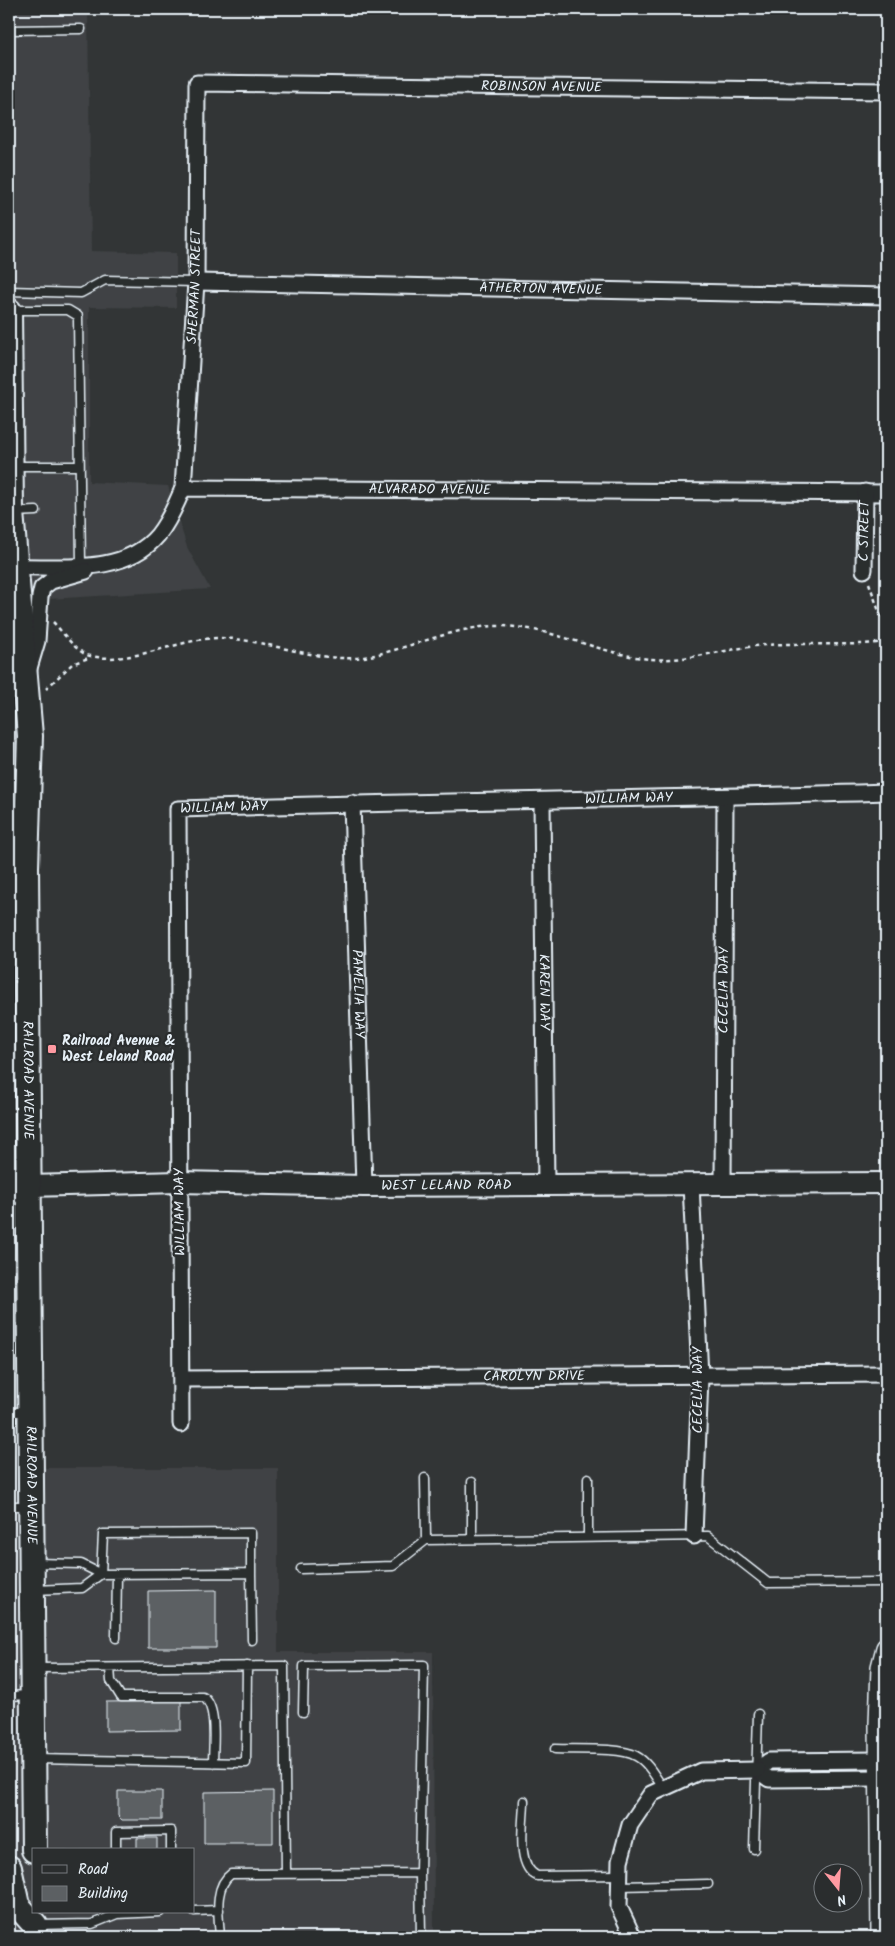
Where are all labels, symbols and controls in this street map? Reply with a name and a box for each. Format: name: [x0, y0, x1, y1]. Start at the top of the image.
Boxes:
street label: ROBINSON AVENUE: [481, 75, 603, 99]
street label: SHERMAN STREET: [181, 227, 207, 344]
street label: ATHERTON AVENUE: [479, 277, 604, 301]
street label: ALVARADO AVENUE: [369, 478, 492, 501]
street label: C STREET: [853, 499, 876, 562]
street label: WILLIAM WAY: [585, 787, 674, 810]
street label: WILLIAM WAY: [180, 795, 269, 820]
street label: CECELIA WAY: [713, 946, 735, 1033]
street label: PAMELIA WAY: [346, 949, 370, 1040]
street label: KAREN WAY: [533, 954, 555, 1031]
street label: RAILROAD AVENUE: [16, 1021, 39, 1140]
place label: Railroad Avenue & West Leland Road: [62, 1030, 176, 1068]
marker: Railroad Avenue & West Leland Road: [46, 1043, 58, 1055]
street label: WILLIAM WAY: [168, 1167, 192, 1256]
street label: WEST LELAND ROAD: [381, 1174, 512, 1197]
street label: CECELIA WAY: [687, 1346, 709, 1433]
street label: CAROLYN DRIVE: [483, 1365, 586, 1388]
street label: RAILROAD AVENUE: [20, 1426, 43, 1545]
legend: [32, 1848, 195, 1914]
text: Road: [78, 1858, 109, 1882]
north arrow: [812, 1864, 862, 1914]
text: Building: [78, 1882, 128, 1906]
text: N: [834, 1888, 849, 1911]

